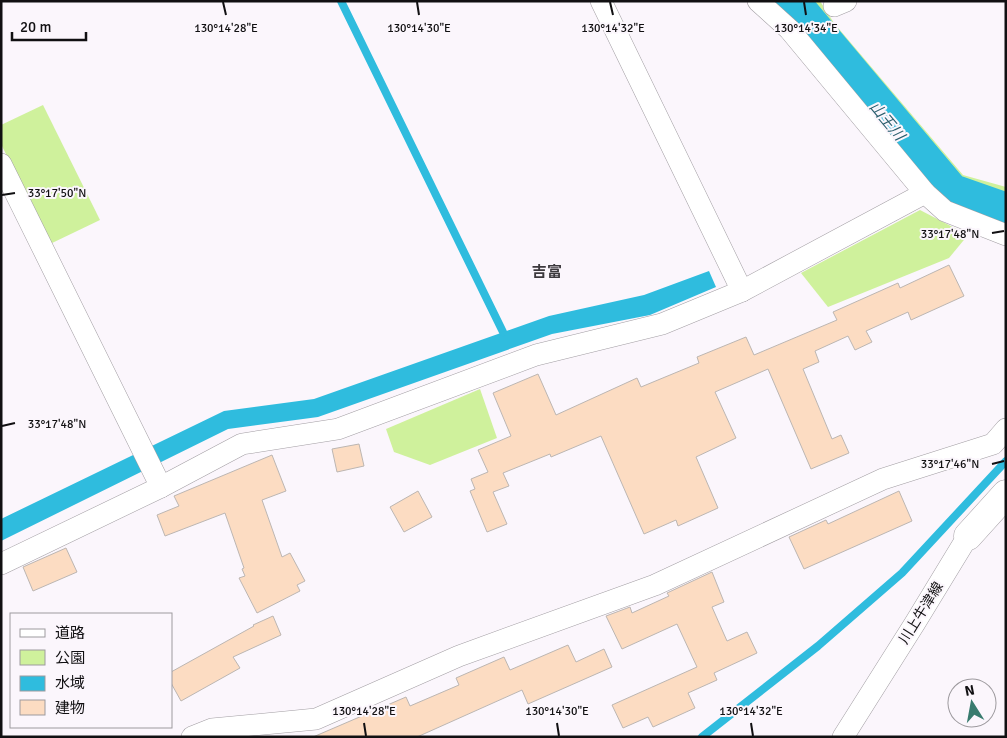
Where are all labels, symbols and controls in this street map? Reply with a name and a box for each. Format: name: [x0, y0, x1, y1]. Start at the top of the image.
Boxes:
scale bar: [12, 10, 86, 42]
text: 20 m: [20, 18, 51, 36]
text: 130°14'28"E: [194, 21, 258, 36]
text: 130°14'30"E: [387, 21, 451, 36]
text: 130°14'32"E: [581, 21, 645, 36]
text: 130°14'34"E: [774, 21, 838, 36]
water label: 山王川: [866, 98, 910, 146]
text: 33°17'50"N: [28, 186, 86, 201]
text: 33°17'48"N: [921, 227, 979, 242]
district label: 吉富: [532, 263, 562, 281]
text: 33°17'48"N: [28, 417, 86, 432]
text: 33°17'46"N: [921, 457, 979, 472]
street label: 川上牛津線: [895, 579, 947, 647]
legend: [10, 613, 172, 728]
text: 道路: [55, 624, 85, 642]
text: 公園: [55, 649, 85, 667]
text: 水域: [55, 674, 85, 692]
north arrow: [947, 678, 997, 728]
text: N: [963, 681, 976, 700]
text: 建物: [55, 699, 85, 717]
text: 130°14'28"E: [332, 704, 396, 719]
text: 130°14'30"E: [525, 704, 589, 719]
text: 130°14'32"E: [719, 704, 783, 719]

